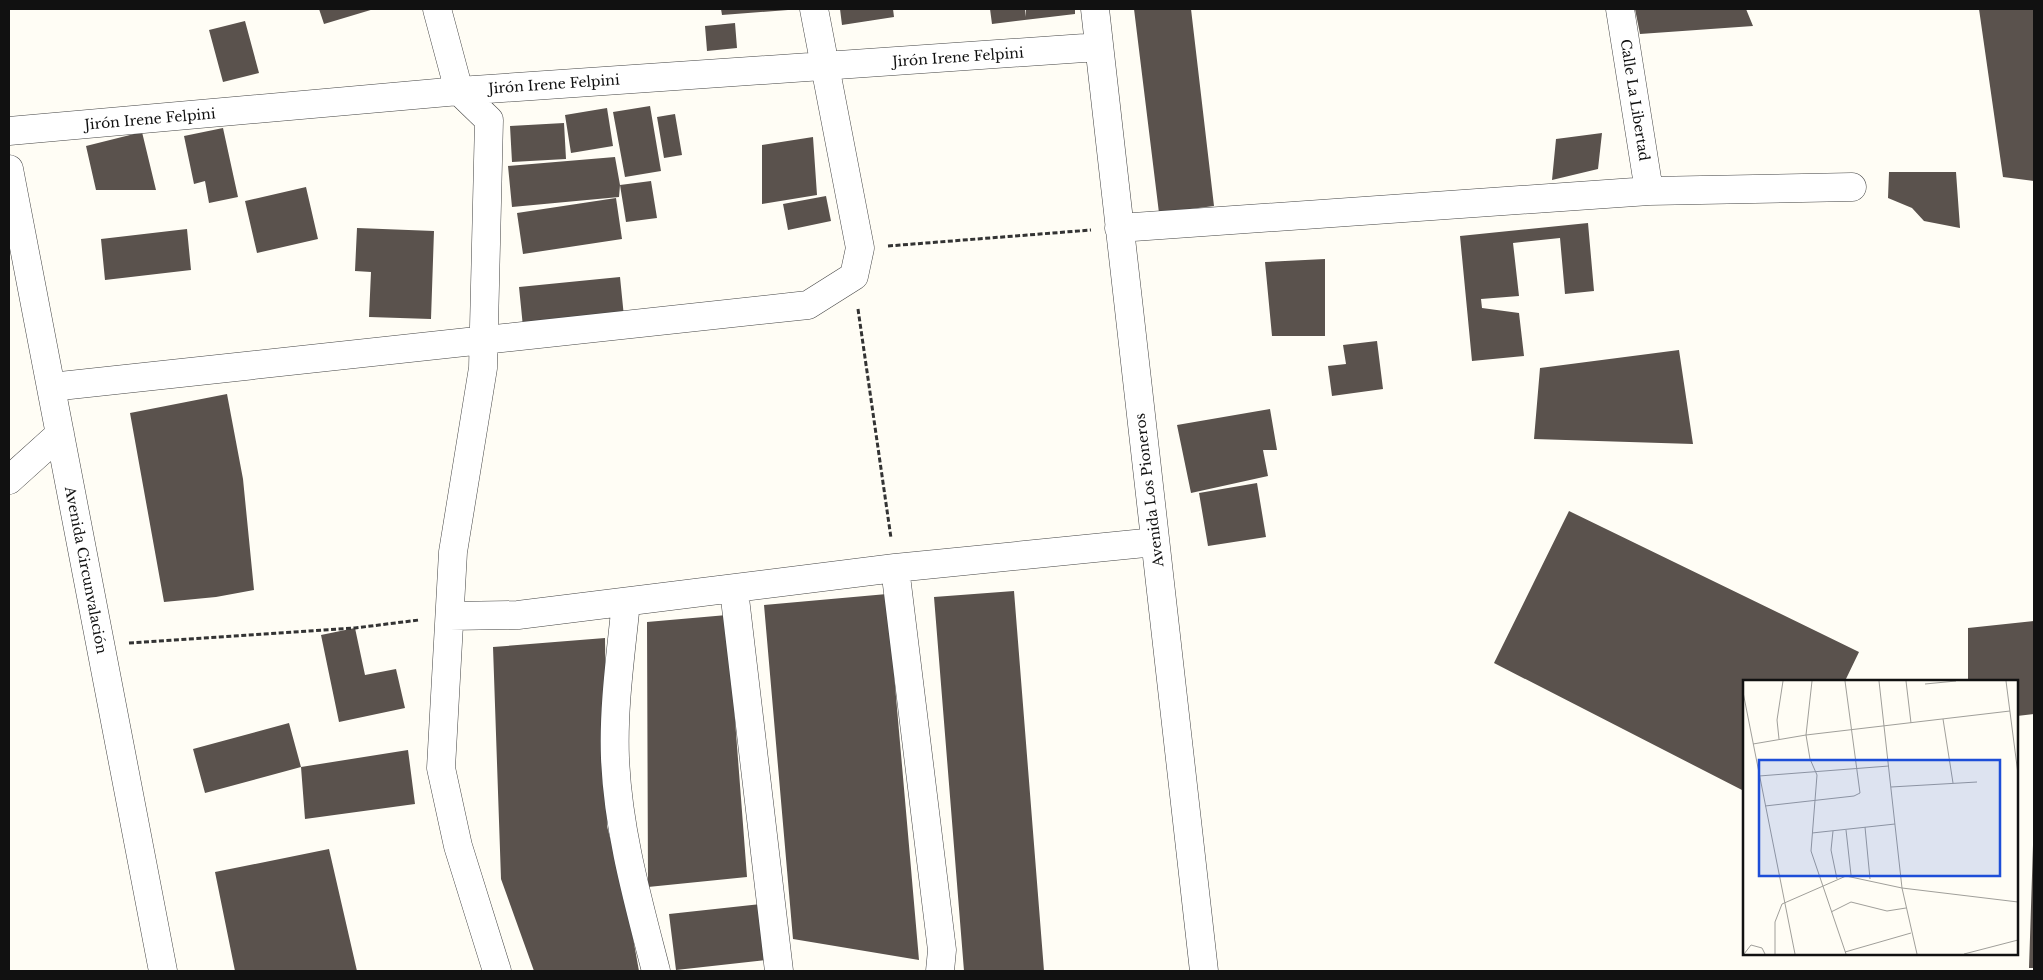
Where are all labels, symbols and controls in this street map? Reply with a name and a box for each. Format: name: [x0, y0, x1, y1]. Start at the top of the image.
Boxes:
street label: Calle La Libertad: [1616, 38, 1654, 163]
street label: Jirón Irene Felpini: [890, 43, 1024, 71]
street label: Jirón Irene Felpini: [486, 70, 620, 98]
street label: Jirón Irene Felpini: [82, 104, 217, 134]
street label: Avenida Los Pioneros: [1131, 412, 1167, 569]
street label: Avenida Circunvalación: [61, 484, 111, 656]
inset map: [1743, 680, 2018, 955]

